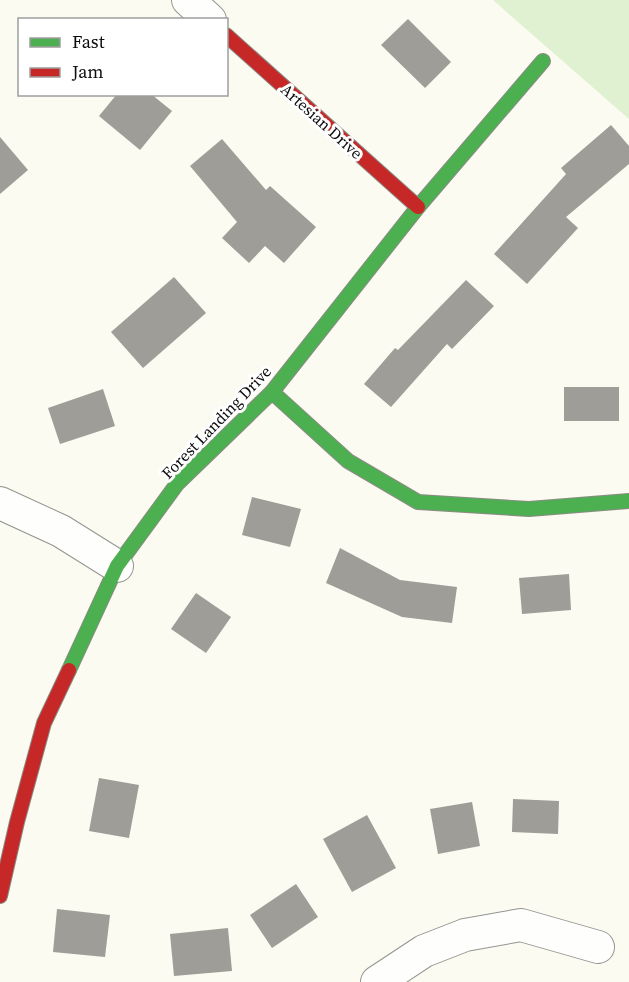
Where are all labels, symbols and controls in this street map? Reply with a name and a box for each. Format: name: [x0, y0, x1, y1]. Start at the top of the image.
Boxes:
legend: [18, 18, 228, 96]
text: Fast: [72, 29, 105, 54]
text: Jam: [71, 59, 104, 84]
street label: Artesian Drive: [276, 78, 368, 164]
street label: Forest Landing Drive: [156, 361, 276, 483]

